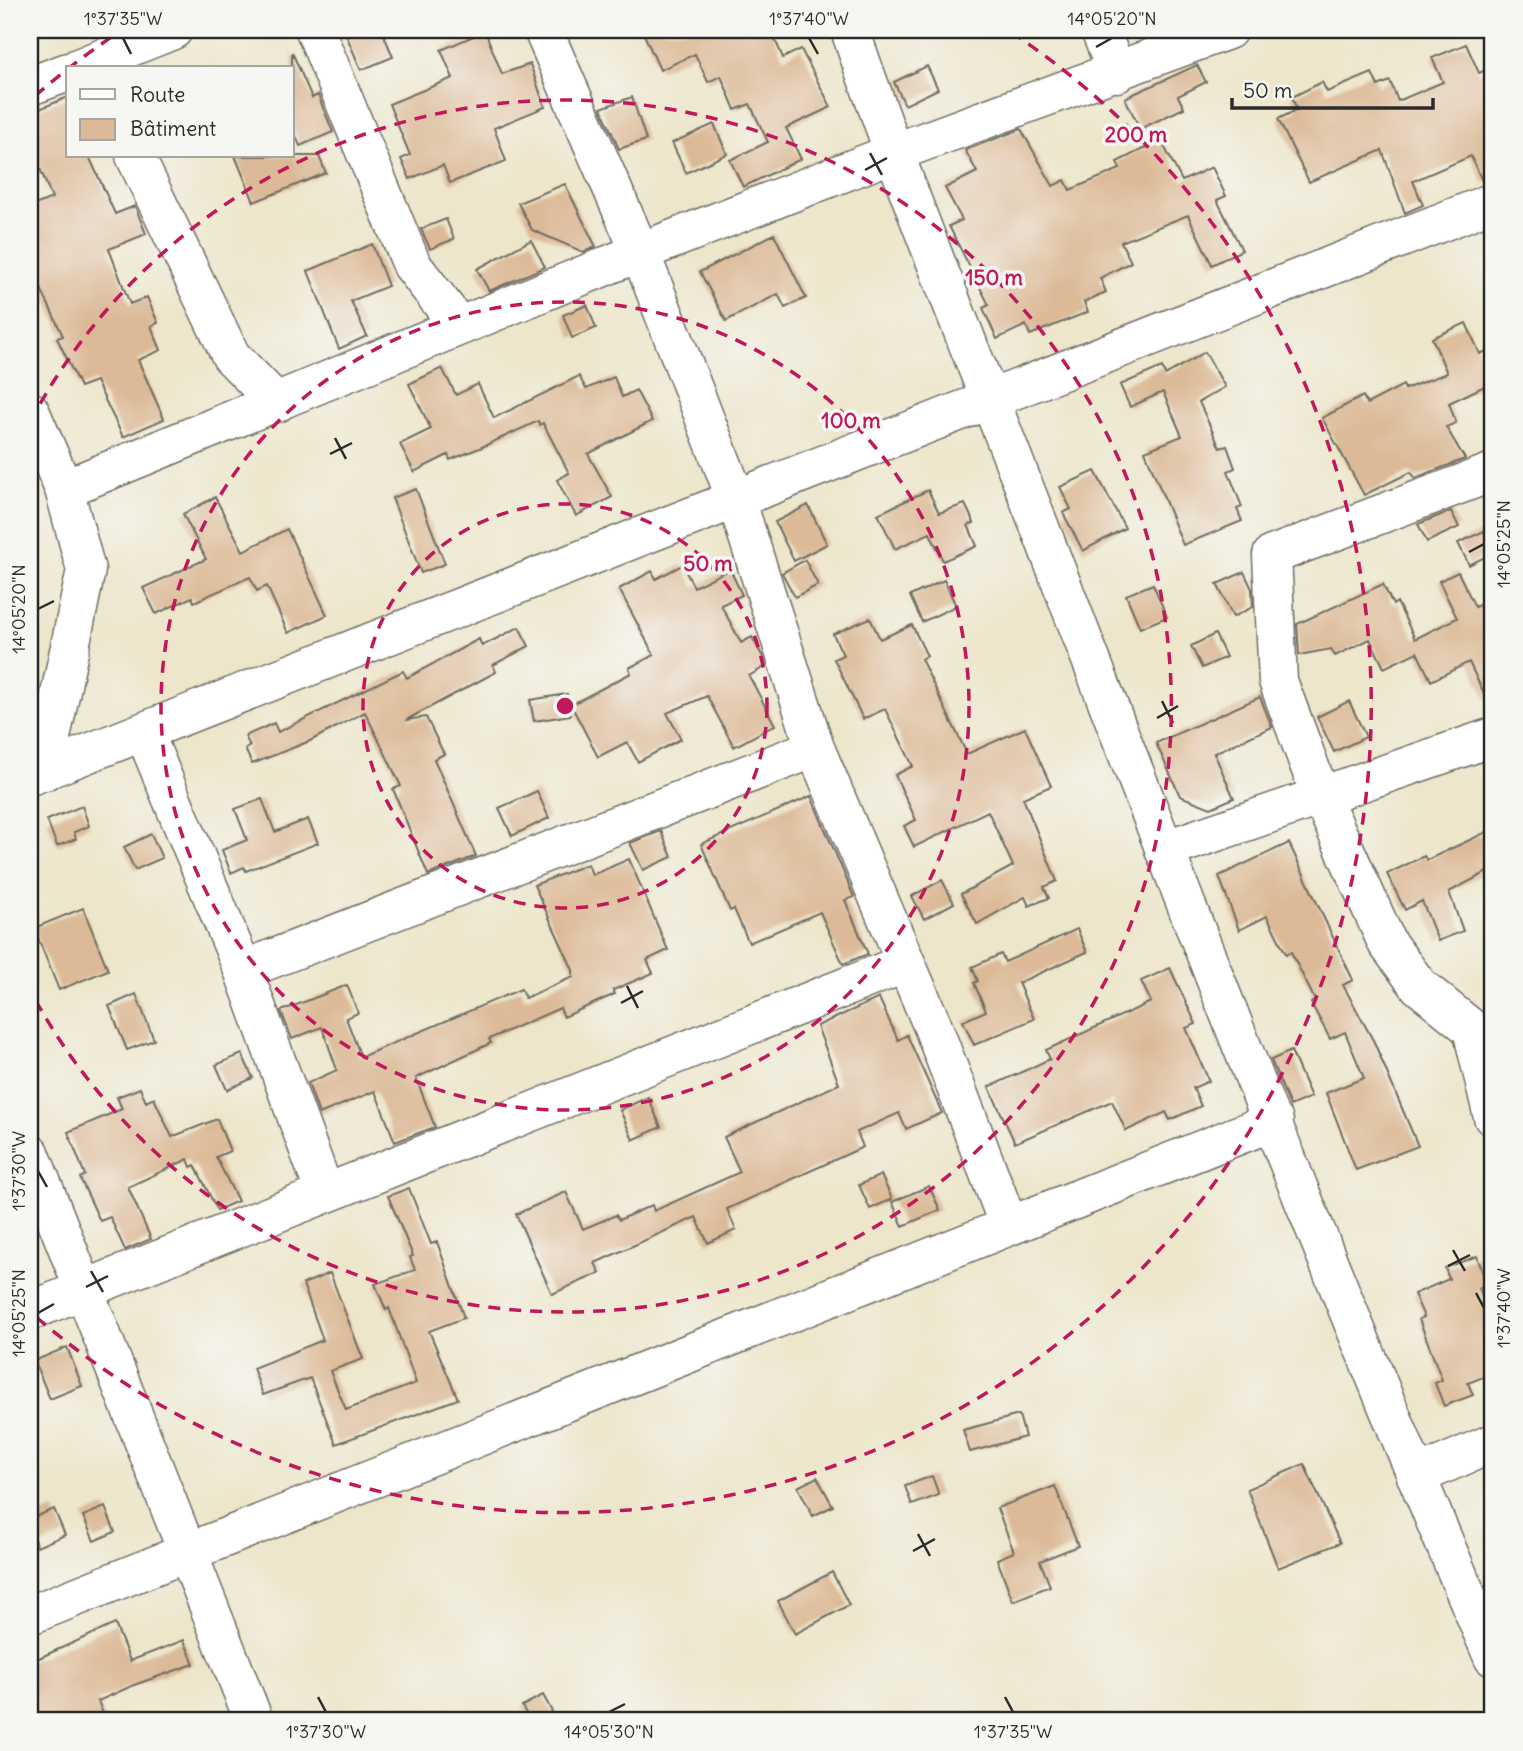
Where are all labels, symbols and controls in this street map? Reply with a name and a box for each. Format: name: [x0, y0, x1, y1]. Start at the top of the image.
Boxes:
text: 1°37'35"W: [84, 7, 162, 30]
text: 1°37'40"W: [769, 7, 849, 30]
text: 14°05'20"N: [1067, 7, 1157, 30]
legend: [66, 66, 294, 158]
scale bar: [1232, 66, 1434, 110]
text: 50 m: [1243, 77, 1292, 104]
text: Route: [130, 81, 185, 108]
text: Bâtiment: [130, 115, 216, 142]
text: 200 m: [1105, 121, 1168, 148]
text: 150 m: [965, 264, 1023, 291]
text: 100 m: [821, 407, 881, 434]
text: 14°05'25"N: [1492, 500, 1515, 588]
text: 50 m: [683, 550, 733, 577]
text: 14°05'20"N: [7, 564, 30, 654]
centre of rings: [553, 694, 577, 718]
text: 1°37'30"W: [7, 1131, 30, 1211]
text: 1°37'40"W: [1492, 1268, 1515, 1348]
text: 14°05'25"N: [7, 1269, 30, 1357]
text: 1°37'30"W: [286, 1720, 366, 1743]
text: 14°05'30"N: [564, 1720, 654, 1743]
text: 1°37'35"W: [974, 1720, 1052, 1743]

